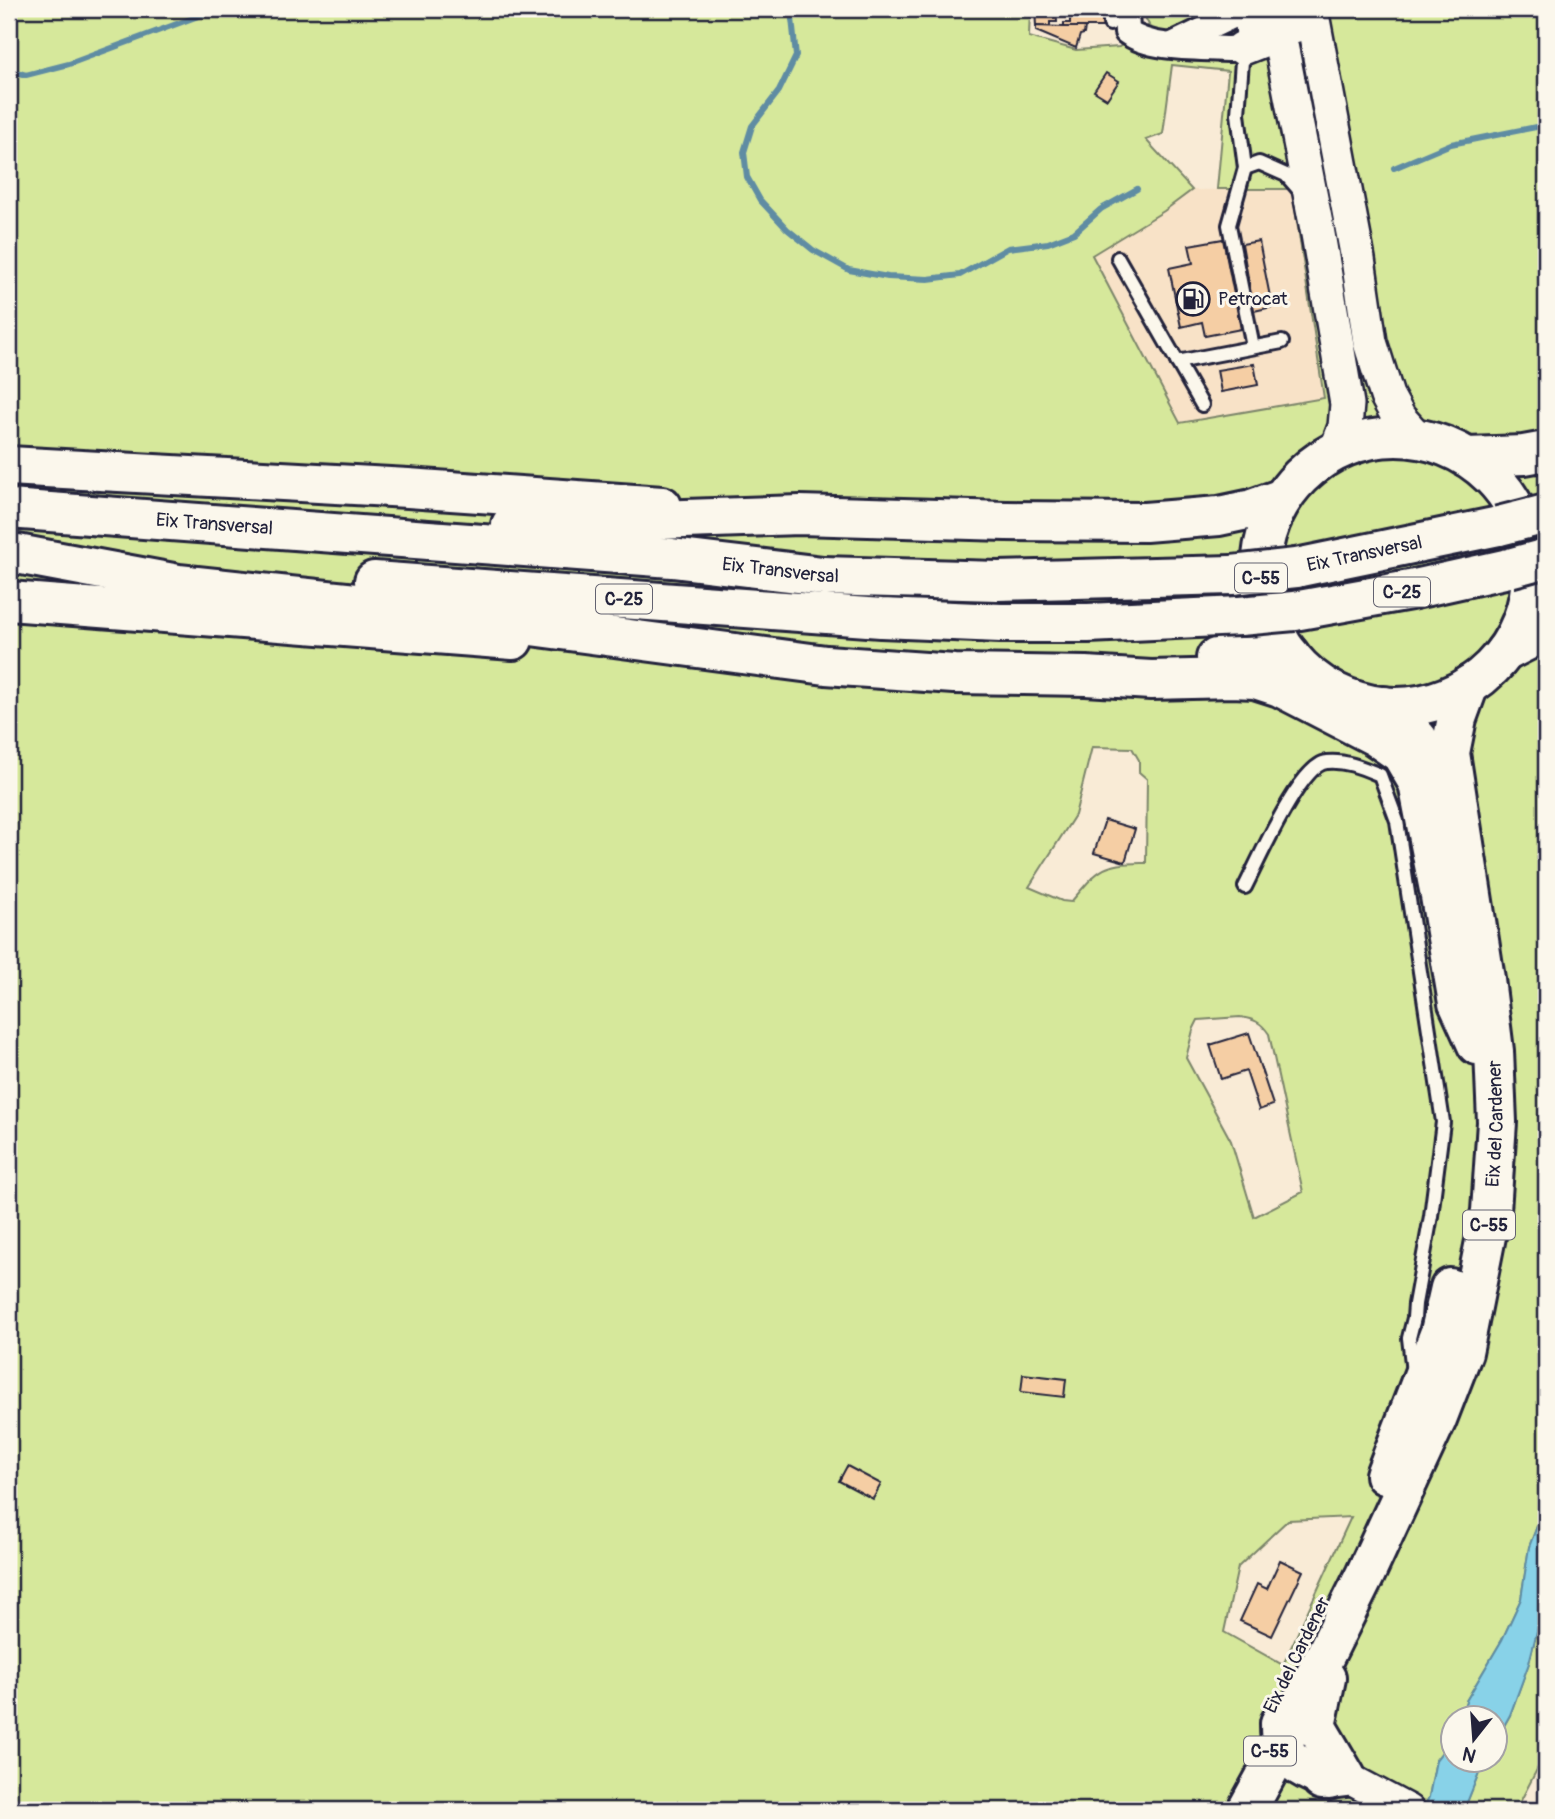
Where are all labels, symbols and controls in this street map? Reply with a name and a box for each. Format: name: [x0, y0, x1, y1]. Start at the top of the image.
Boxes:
fuel station icon: Petrocat: [1174, 280, 1212, 318]
place label: Petrocat: [1218, 287, 1288, 311]
street label: Eix Transversal: [155, 508, 274, 540]
street label: Eix Transversal: [1305, 530, 1424, 577]
street label: Eix Transversal: [721, 552, 839, 588]
road number: C-55: [1235, 564, 1287, 592]
road number: C-25: [1374, 578, 1430, 606]
road number: C-25: [596, 584, 652, 614]
street label: Eix del Cardener: [1481, 1060, 1509, 1188]
road number: C-55: [1463, 1210, 1515, 1240]
street label: Eix del Cardener: [1258, 1593, 1336, 1717]
north arrow: [1440, 1703, 1510, 1773]
road number: C-55: [1244, 1736, 1296, 1766]
text: N: [1460, 1741, 1479, 1768]

